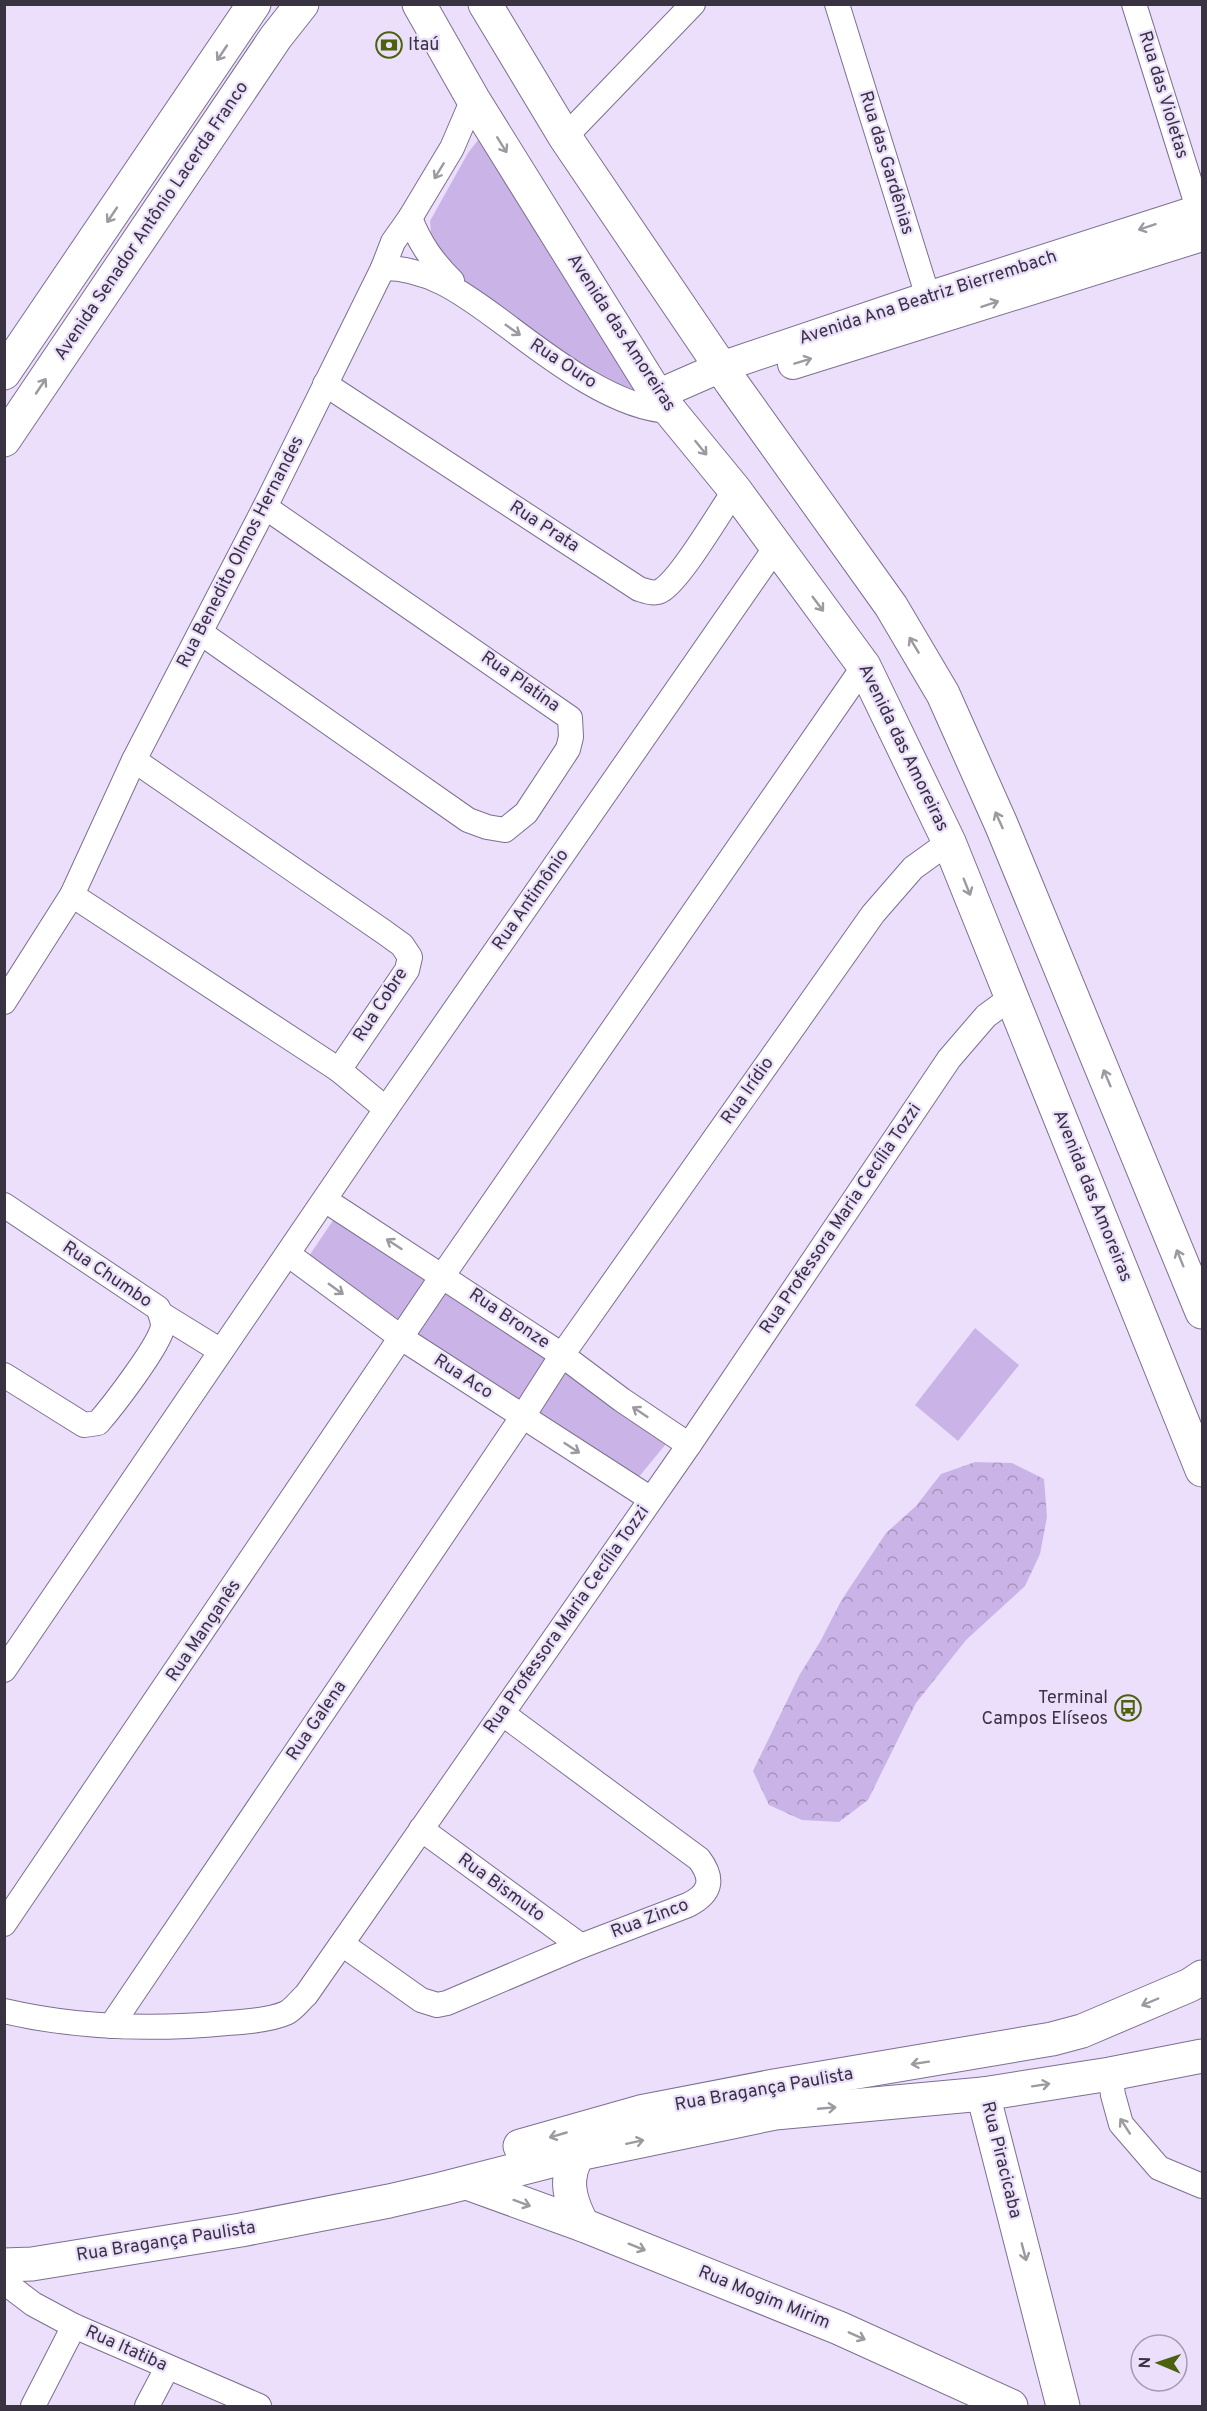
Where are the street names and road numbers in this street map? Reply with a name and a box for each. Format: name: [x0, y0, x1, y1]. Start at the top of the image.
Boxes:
street label: Rua das Violetas: [1133, 28, 1193, 162]
street label: Avenida Senador Antônio Lacerda Franco: [50, 77, 254, 365]
street label: Rua das Gardênias: [853, 88, 919, 238]
street label: Avenida Ana Beatriz Bierrembach: [796, 245, 1060, 351]
street label: Avenida das Amoreiras: [561, 250, 681, 416]
street label: Rua Ouro: [525, 334, 601, 394]
street label: Rua Benedito Olmos Hernandes: [172, 432, 310, 672]
street label: Rua Prata: [505, 496, 583, 558]
street label: Rua Platina: [476, 646, 564, 718]
street label: Avenida das Amoreiras: [852, 661, 954, 835]
street label: Rua Antimônio: [488, 845, 574, 955]
street label: Rua Cobre: [349, 964, 413, 1046]
street label: Rua Irídio: [716, 1053, 780, 1129]
street label: Rua Professora Maria Cecília Tozzi: [755, 1099, 927, 1339]
street label: Avenida das Amoreiras: [1047, 1107, 1137, 1285]
street label: Rua Chumbo: [58, 1237, 156, 1313]
street label: Rua Bronze: [464, 1284, 554, 1354]
street label: Rua Aco: [429, 1349, 497, 1405]
street label: Rua Professora Maria Cecília Tozzi: [479, 1501, 655, 1739]
street label: Rua Manganês: [161, 1576, 247, 1686]
street label: Rua Galena: [282, 1677, 352, 1765]
street label: Rua Bismuto: [453, 1849, 549, 1927]
street label: Rua Zinco: [608, 1894, 692, 1944]
street label: Rua Bragança Paulista: [673, 2063, 855, 2117]
street label: Rua Piracicaba: [975, 2099, 1027, 2221]
street label: Rua Bragança Paulista: [75, 2216, 257, 2268]
street label: Rua Mogim Mirim: [695, 2261, 833, 2335]
street label: Rua Itatiba: [81, 2321, 171, 2377]

